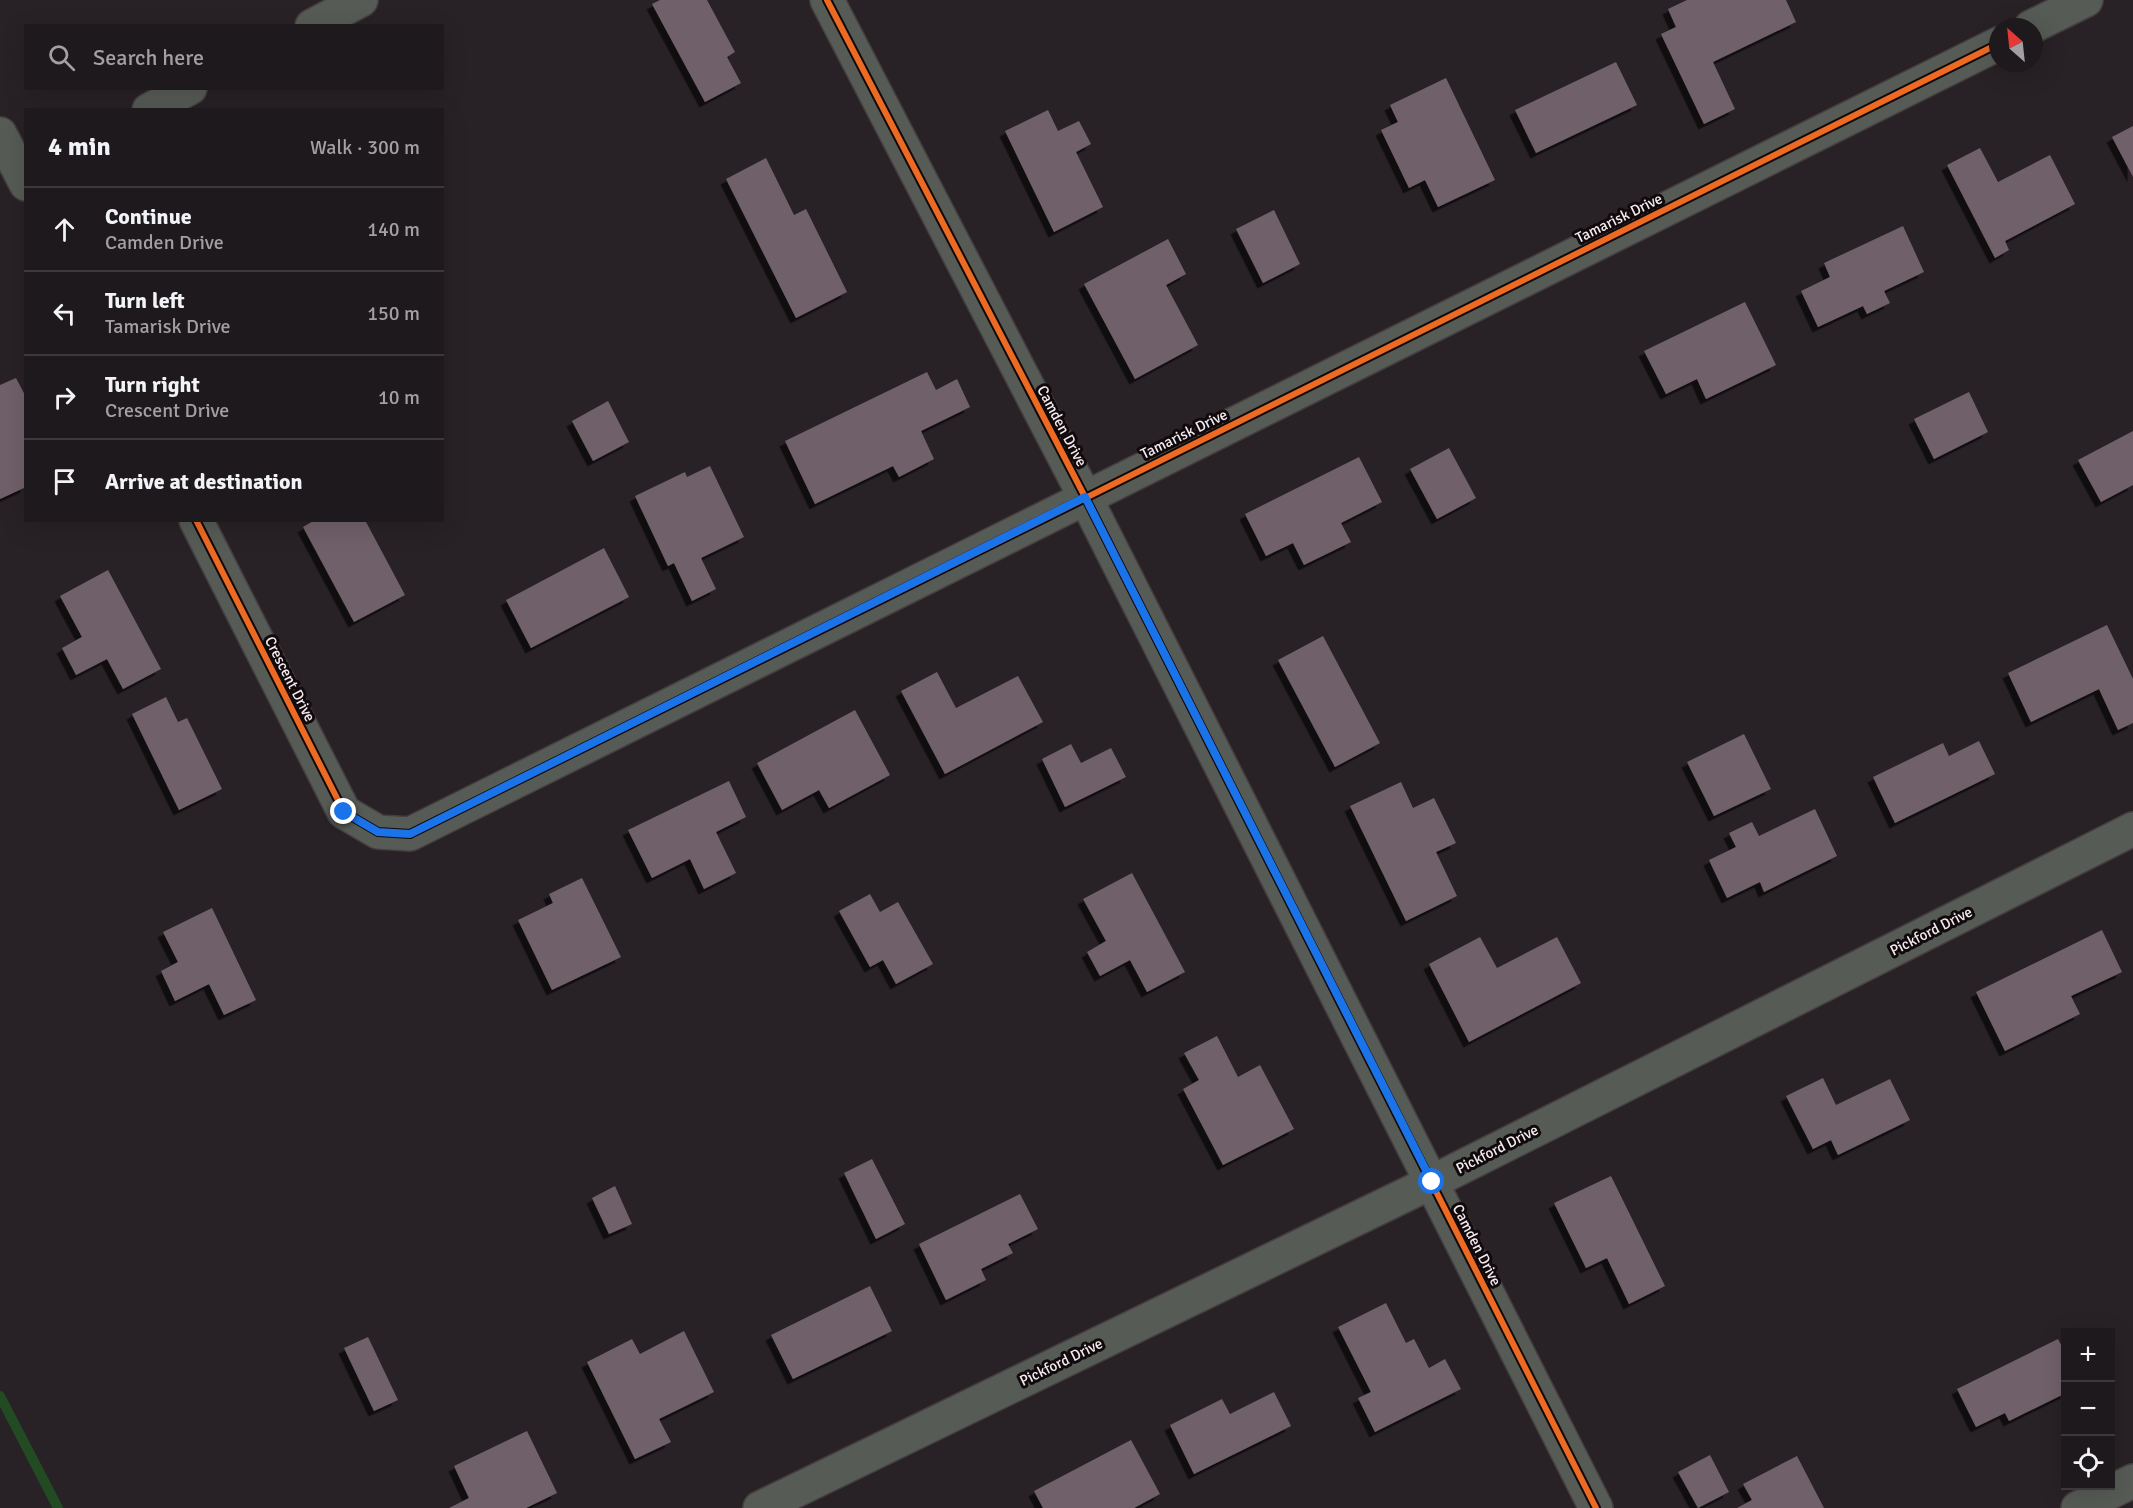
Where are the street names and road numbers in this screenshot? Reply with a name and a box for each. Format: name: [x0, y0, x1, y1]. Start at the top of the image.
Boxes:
street label: Tamarisk Drive: [1573, 189, 1665, 247]
street label: Camden Drive: [1033, 382, 1091, 470]
street label: Tamarisk Drive: [1138, 405, 1230, 463]
street label: Crescent Drive: [261, 633, 319, 725]
street label: Pickford Drive: [1887, 903, 1975, 959]
street label: Pickford Drive: [1453, 1121, 1541, 1177]
street label: Camden Drive: [1449, 1201, 1505, 1289]
street label: Pickford Drive: [1017, 1334, 1105, 1390]

